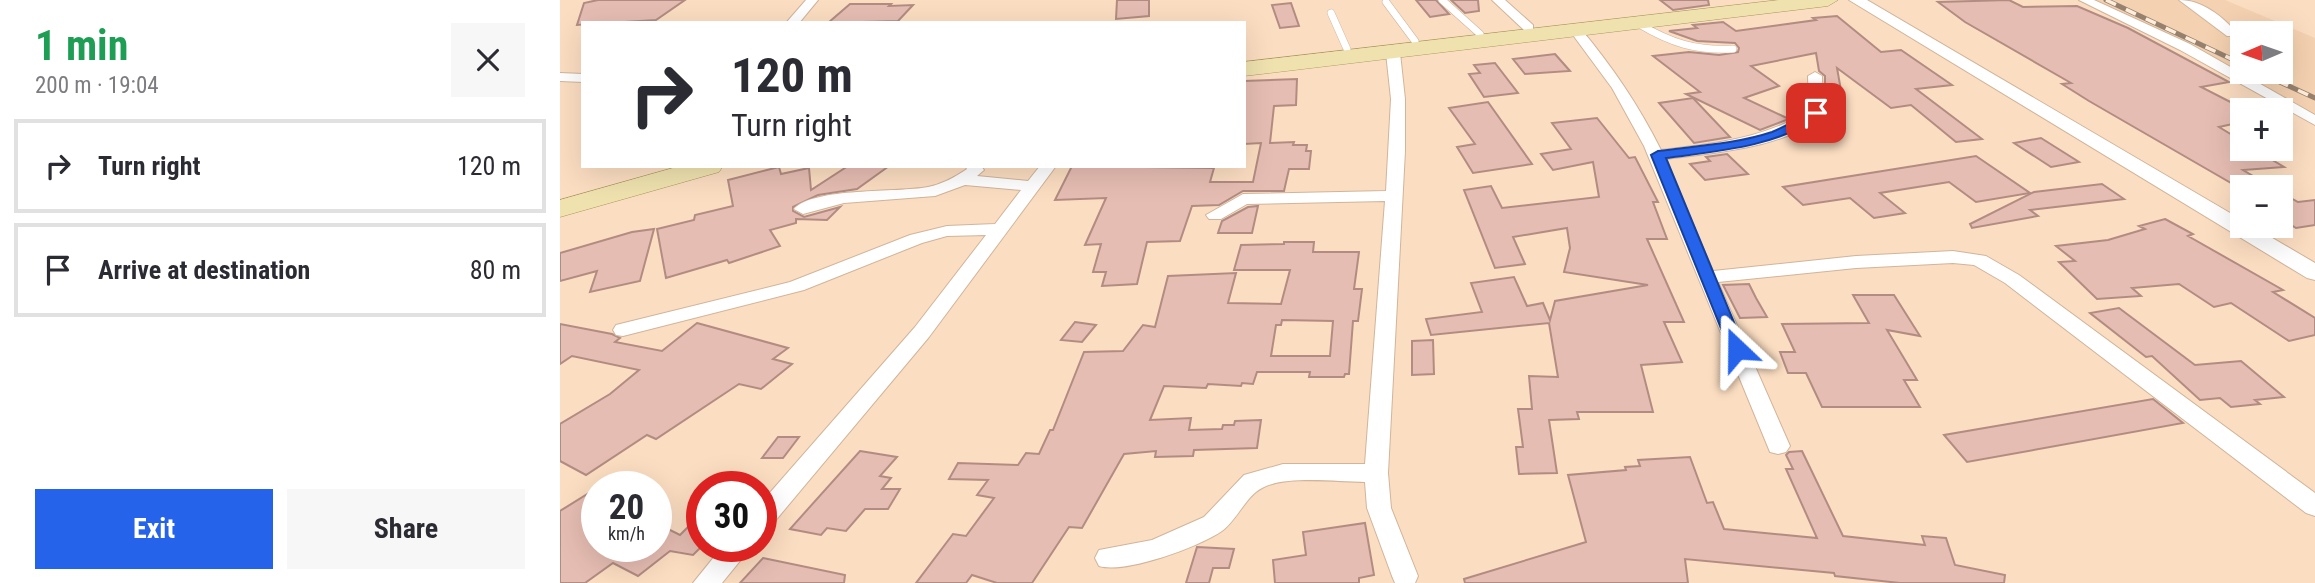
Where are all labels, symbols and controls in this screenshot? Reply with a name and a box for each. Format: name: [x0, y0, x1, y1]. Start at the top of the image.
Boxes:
text: 1 min: [35, 21, 128, 70]
north arrow: [2230, 21, 2292, 84]
map controls: [2230, 21, 2293, 238]
button: close: [451, 23, 525, 97]
text: 120 m: [731, 47, 853, 104]
icon: right: [616, 49, 707, 140]
text: 200 m · 19:04: [35, 72, 159, 99]
pin: [1786, 83, 1846, 143]
icon: arrive: [1797, 94, 1835, 132]
button: +: [2230, 98, 2293, 161]
text: Turn right: [731, 106, 852, 144]
icon: right: [39, 147, 77, 185]
text: Turn right: [98, 151, 200, 181]
text: 120 m: [457, 151, 521, 181]
button: −: [2230, 175, 2293, 238]
icon: arrive: [39, 251, 77, 289]
text: Arrive at destination: [98, 255, 310, 285]
text: 80 m: [470, 255, 521, 285]
position arrow: [1700, 312, 1774, 386]
speed limit sign: 30: [686, 471, 777, 562]
text: 20: [609, 487, 644, 528]
button: Exit: [35, 489, 273, 569]
button: Share: [287, 489, 525, 569]
text: km/h: [608, 523, 645, 544]

